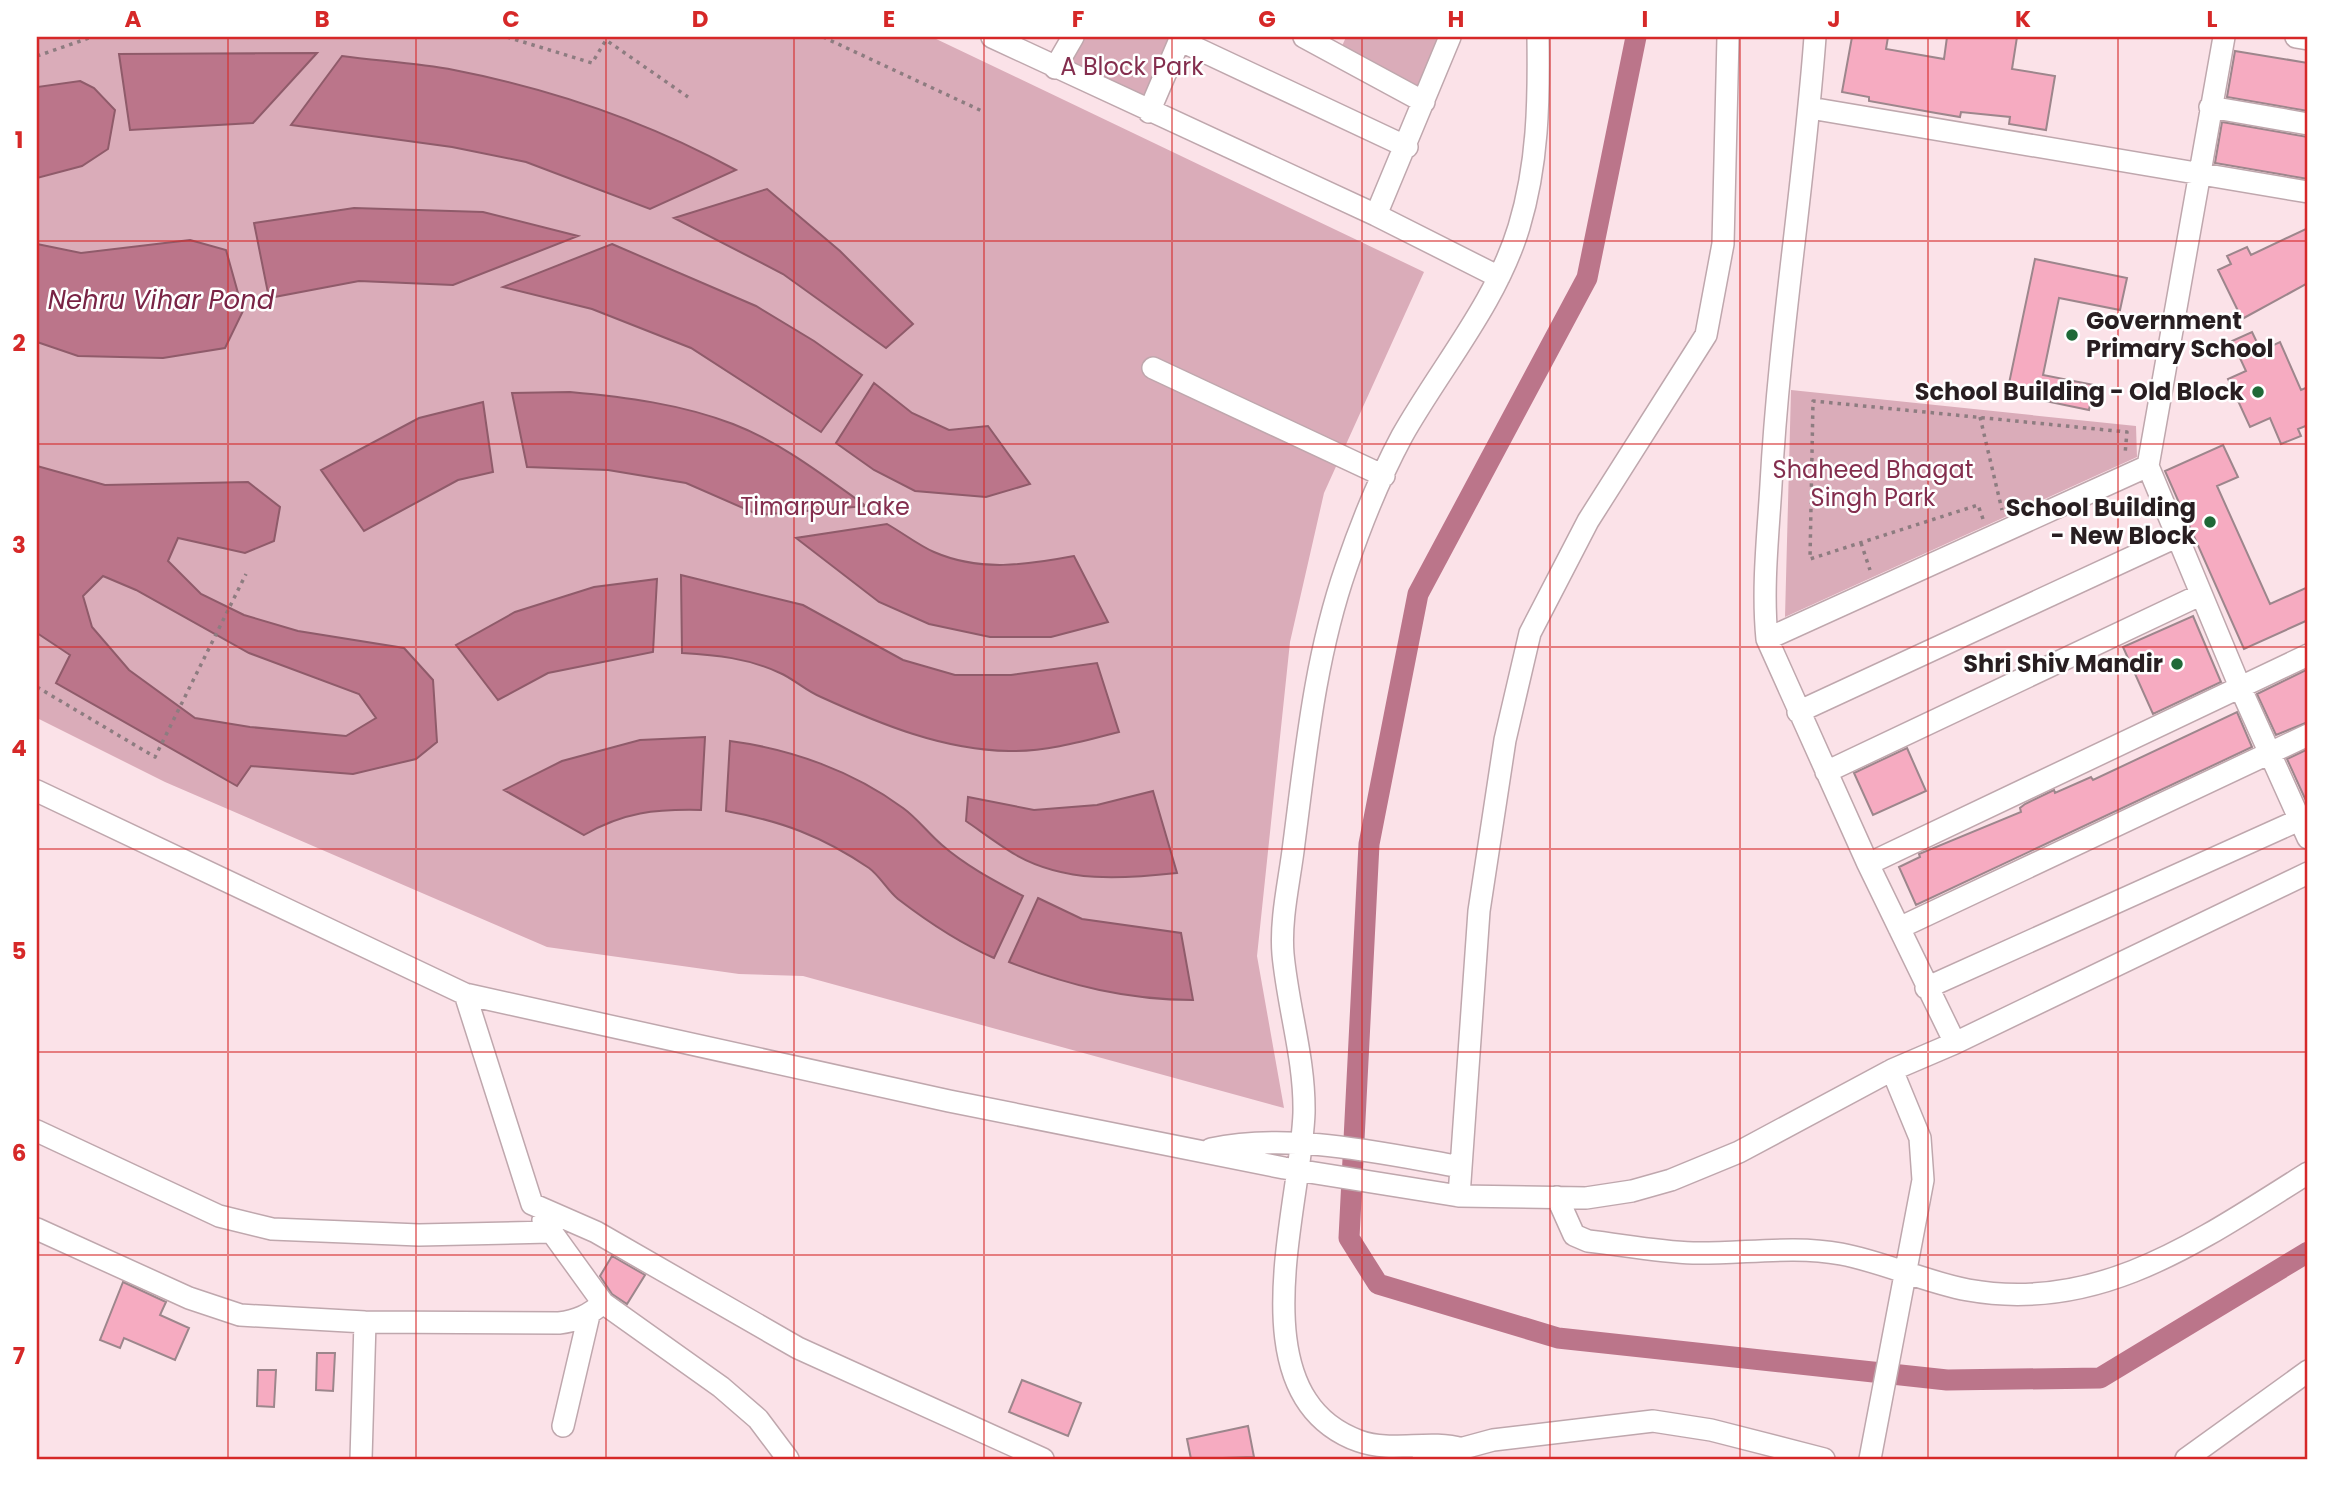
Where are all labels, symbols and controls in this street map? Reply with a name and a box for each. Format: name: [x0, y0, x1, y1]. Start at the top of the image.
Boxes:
text: A: [125, 3, 142, 35]
text: B: [314, 3, 330, 35]
text: C: [502, 3, 520, 35]
text: D: [692, 3, 708, 35]
text: E: [883, 3, 895, 35]
text: F: [1072, 3, 1084, 35]
text: G: [1258, 3, 1276, 35]
text: H: [1448, 3, 1464, 35]
text: I: [1642, 3, 1648, 35]
text: J: [1827, 3, 1841, 35]
text: K: [2015, 3, 2031, 35]
text: L: [2207, 3, 2218, 35]
park label: A Block Park: [1060, 50, 1204, 83]
text: 1: [15, 124, 23, 156]
water label: Nehru Vihar Pond: [48, 282, 275, 318]
place label: Government Primary School: [2086, 304, 2274, 365]
text: 2: [12, 327, 26, 359]
marker: Government Primary School: [2064, 327, 2080, 343]
place label: School Building - Old Block: [1915, 375, 2244, 408]
marker: School Building - Old Block: [2250, 384, 2266, 400]
park label: Shaheed Bhagat Singh Park: [1773, 453, 1973, 514]
park label: Timarpur Lake: [740, 490, 910, 523]
place label: School Building - New Block: [2006, 491, 2196, 552]
marker: School Building - New Block: [2202, 514, 2218, 530]
text: 3: [12, 529, 26, 561]
place label: Shri Shiv Mandir: [1963, 647, 2163, 680]
marker: Shri Shiv Mandir: [2169, 656, 2185, 672]
text: 4: [11, 732, 27, 764]
text: 5: [12, 935, 26, 967]
text: 6: [12, 1137, 26, 1169]
text: 7: [13, 1340, 25, 1372]

